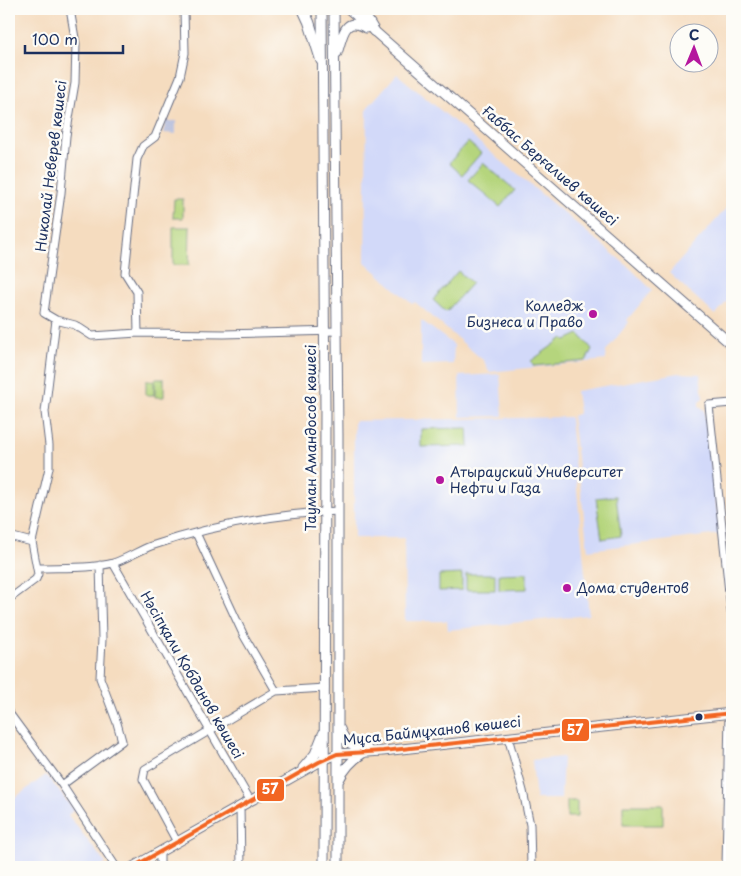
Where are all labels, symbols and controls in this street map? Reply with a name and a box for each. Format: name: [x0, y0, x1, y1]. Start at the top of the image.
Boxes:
scale bar: [25, 22, 122, 54]
north arrow: [668, 22, 718, 72]
text: С: [689, 24, 700, 45]
text: 100 m: [32, 27, 78, 50]
street label: Николай Неверев көшесі: [30, 79, 71, 253]
street label: Ғаббас Берғалиев көшесі: [478, 101, 623, 231]
place label: Колледж Бизнеса и Право: [467, 295, 584, 332]
marker: Колледж Бизнеса и Право: [587, 308, 599, 320]
street label: Тауман Амандосов көшесі: [300, 345, 321, 532]
place label: Атырауский Университет Нефти и Газа: [450, 461, 623, 498]
marker: Атырауский Университет Нефти и Газа: [434, 474, 446, 486]
place label: Дома студентов: [576, 577, 689, 598]
marker: Дома студентов: [561, 582, 573, 594]
street label: Нәсіпқали Қобданов көшесі: [136, 587, 249, 763]
street label: Мұса Баймұханов көшесі: [342, 711, 522, 750]
unlabelled marker: [694, 712, 704, 722]
line badge: 57: [561, 718, 590, 742]
text: 57: [567, 719, 584, 740]
line badge: 57: [256, 778, 285, 802]
text: 57: [262, 778, 279, 799]

